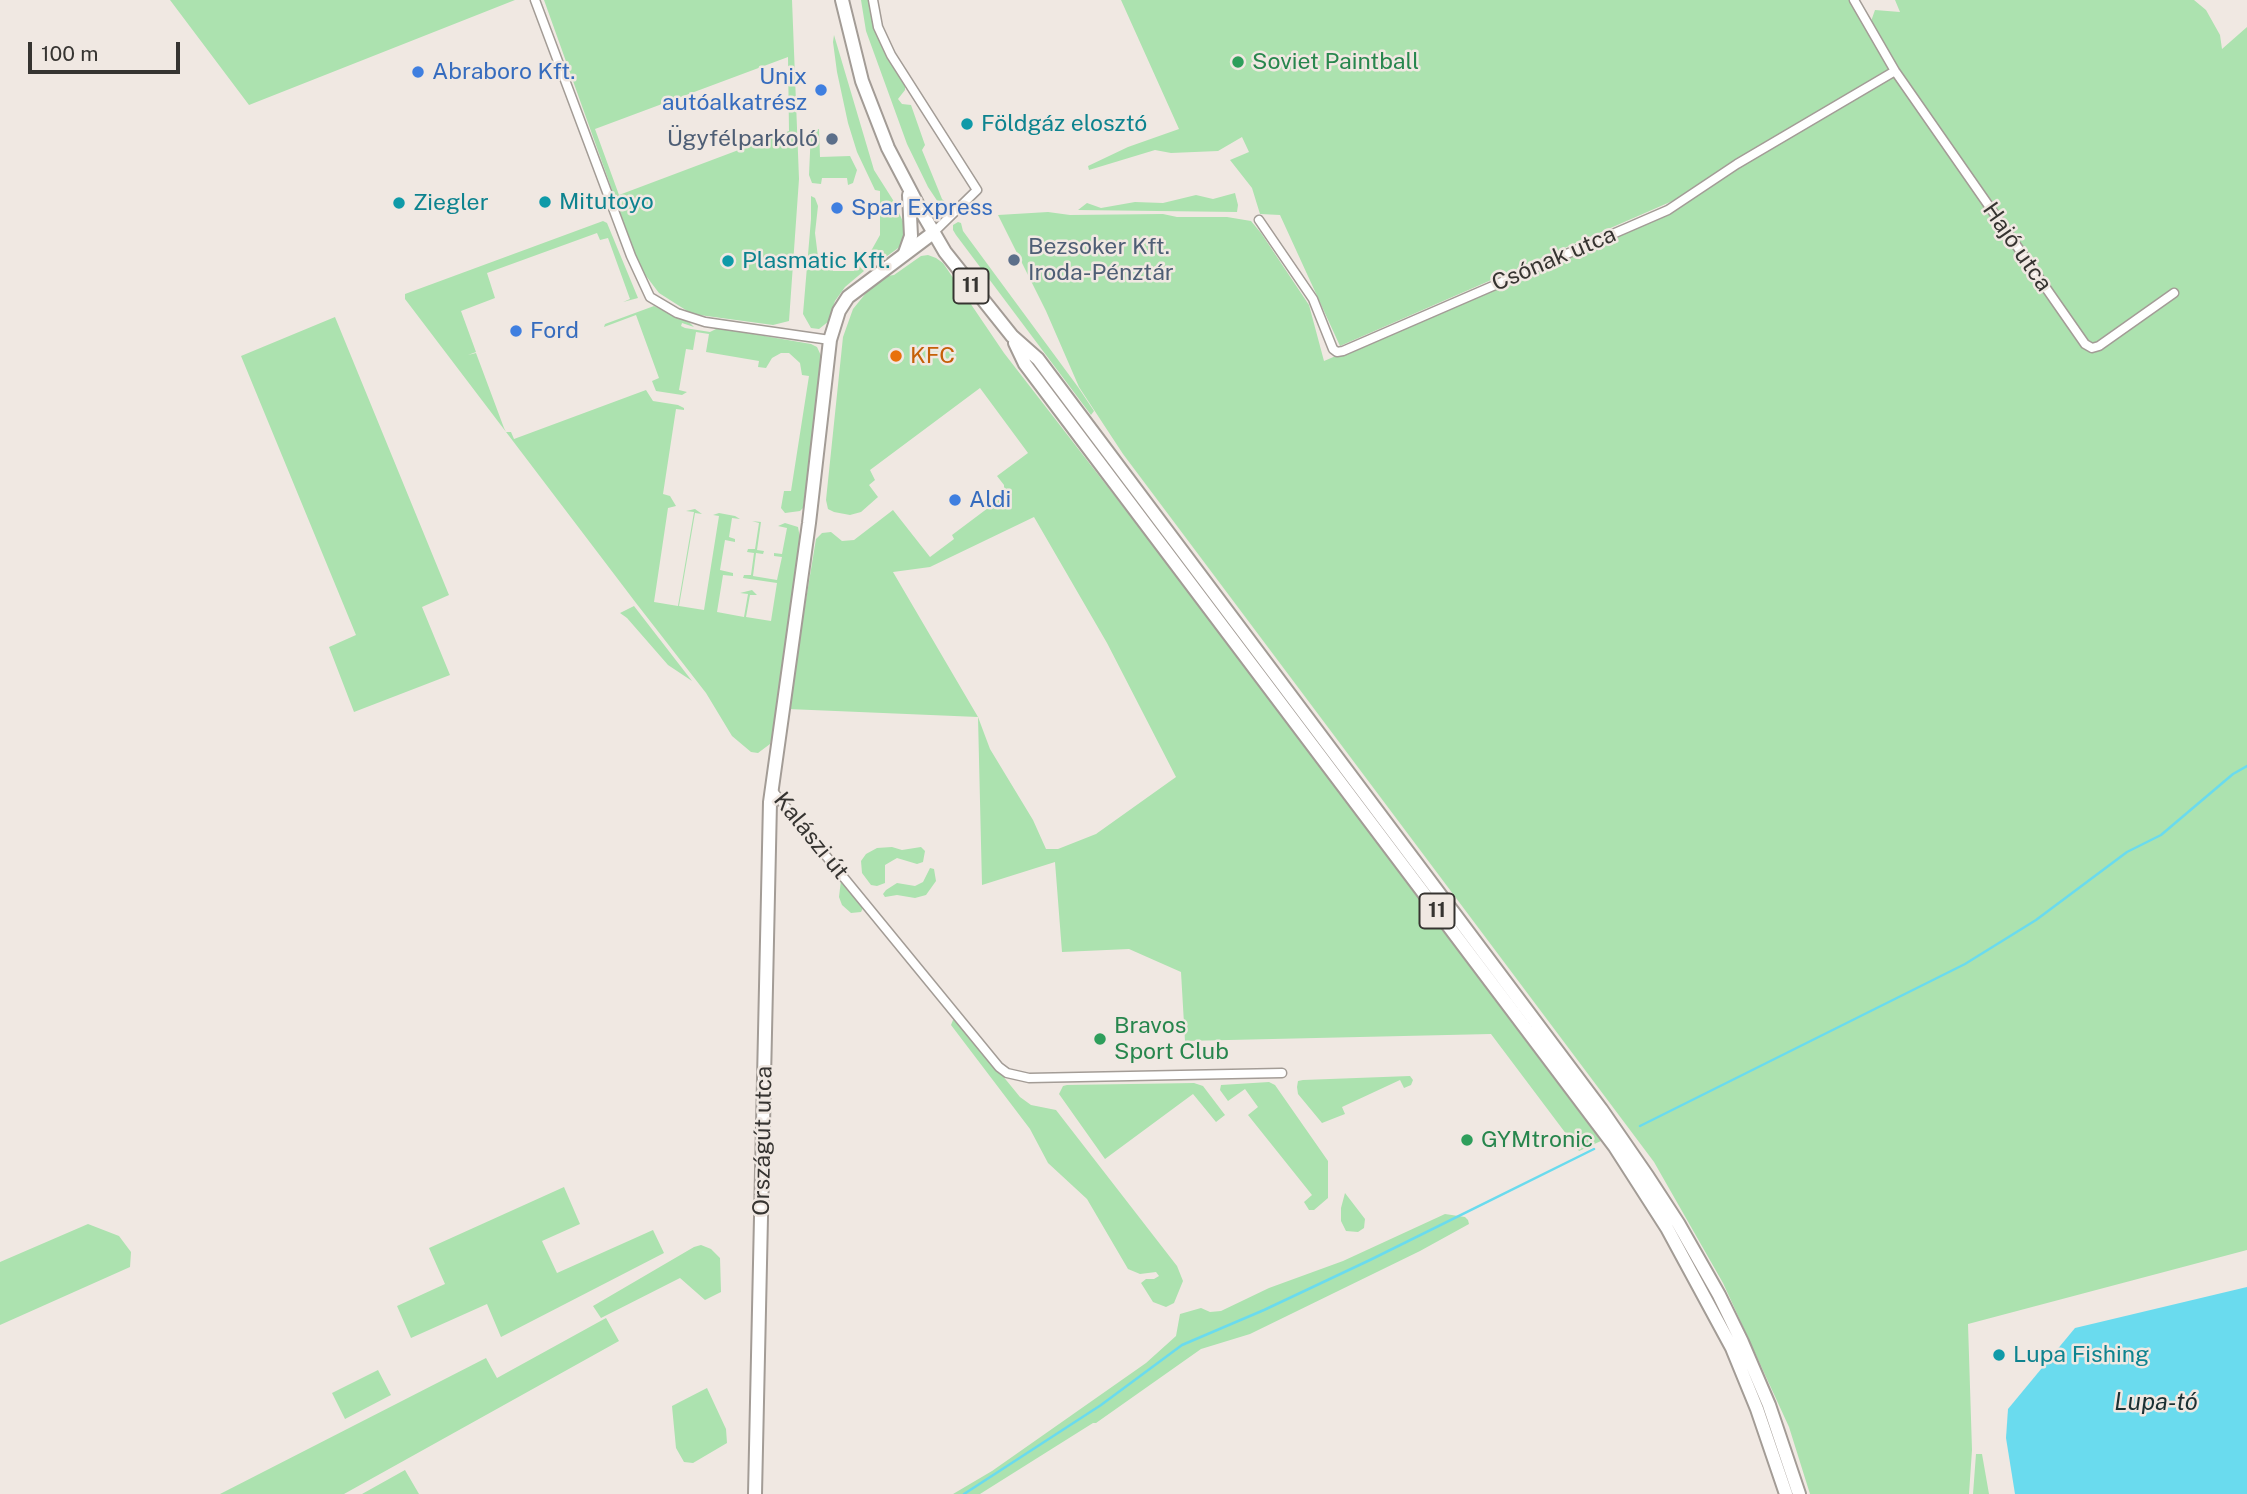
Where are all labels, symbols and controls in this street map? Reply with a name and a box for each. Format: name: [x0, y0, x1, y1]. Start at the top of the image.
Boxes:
scale bar: [32, 28, 184, 72]
text: 100 m: [41, 41, 98, 66]
place label: Soviet Paintball: [1252, 48, 1419, 76]
marker: Soviet Paintball: [1230, 54, 1246, 70]
place label: Abraboro Kft.: [432, 58, 575, 86]
place label: Unix autóalkatrész: [662, 63, 807, 117]
marker: Abraboro Kft.: [410, 64, 426, 80]
marker: Unix autóalkatrész: [813, 82, 829, 98]
place label: Földgáz elosztó: [981, 110, 1147, 138]
marker: Földgáz elosztó: [959, 116, 975, 132]
place label: Ügyfélparkoló: [667, 125, 818, 153]
marker: Ügyfélparkoló: [824, 131, 840, 147]
place label: Mitutoyo: [559, 188, 654, 216]
place label: Ziegler: [413, 189, 489, 217]
marker: Mitutoyo: [537, 194, 553, 210]
place label: Spar Express: [851, 194, 993, 222]
marker: Ziegler: [391, 195, 407, 211]
street label: Hajó utca: [1976, 197, 2058, 297]
marker: Spar Express: [829, 200, 845, 216]
street label: Csónak utca: [1488, 221, 1620, 297]
place label: Bezsoker Kft. Iroda-Pénztár: [1028, 233, 1174, 287]
place label: Plasmatic Kft.: [742, 247, 890, 275]
marker: Bezsoker Kft. Iroda-Pénztár: [1006, 252, 1022, 268]
marker: Plasmatic Kft.: [720, 253, 736, 269]
road number: 11: [954, 268, 988, 304]
place label: Ford: [530, 317, 579, 345]
marker: Ford: [508, 323, 524, 339]
place label: KFC: [910, 342, 955, 370]
marker: KFC: [888, 348, 904, 364]
place label: Aldi: [969, 486, 1011, 514]
marker: Aldi: [947, 492, 963, 508]
street label: Kalászi út: [768, 787, 854, 885]
road number: 11: [1420, 894, 1454, 928]
place label: Bravos Sport Club: [1114, 1012, 1229, 1066]
marker: Bravos Sport Club: [1092, 1031, 1108, 1047]
street label: Országút utca: [748, 1066, 778, 1216]
place label: GYMtronic: [1481, 1126, 1593, 1154]
marker: GYMtronic: [1459, 1132, 1475, 1148]
place label: Lupa Fishing: [2013, 1341, 2149, 1369]
marker: Lupa Fishing: [1991, 1347, 2007, 1363]
water label: Lupa-tó: [2114, 1389, 2198, 1417]

